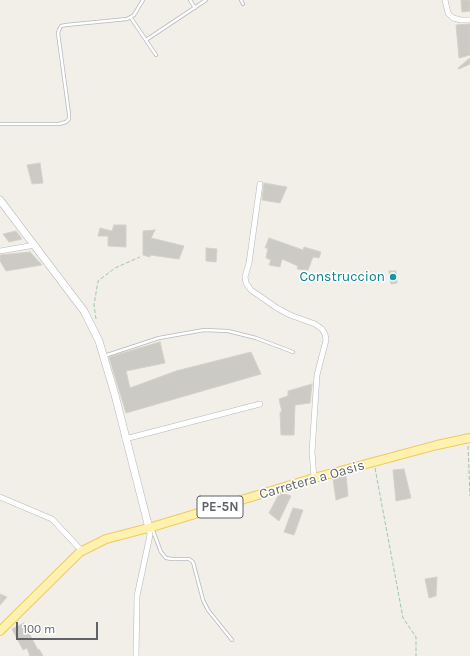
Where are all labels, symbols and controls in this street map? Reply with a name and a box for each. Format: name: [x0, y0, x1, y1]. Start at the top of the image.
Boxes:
place label: Construccion: [299, 269, 385, 285]
marker: Construccion: [388, 272, 398, 282]
street label: Carretera a Oasis: [257, 457, 367, 503]
road number: PE-5N: [197, 496, 243, 518]
scale bar: [18, 614, 100, 640]
text: 100 m: [23, 622, 55, 636]

